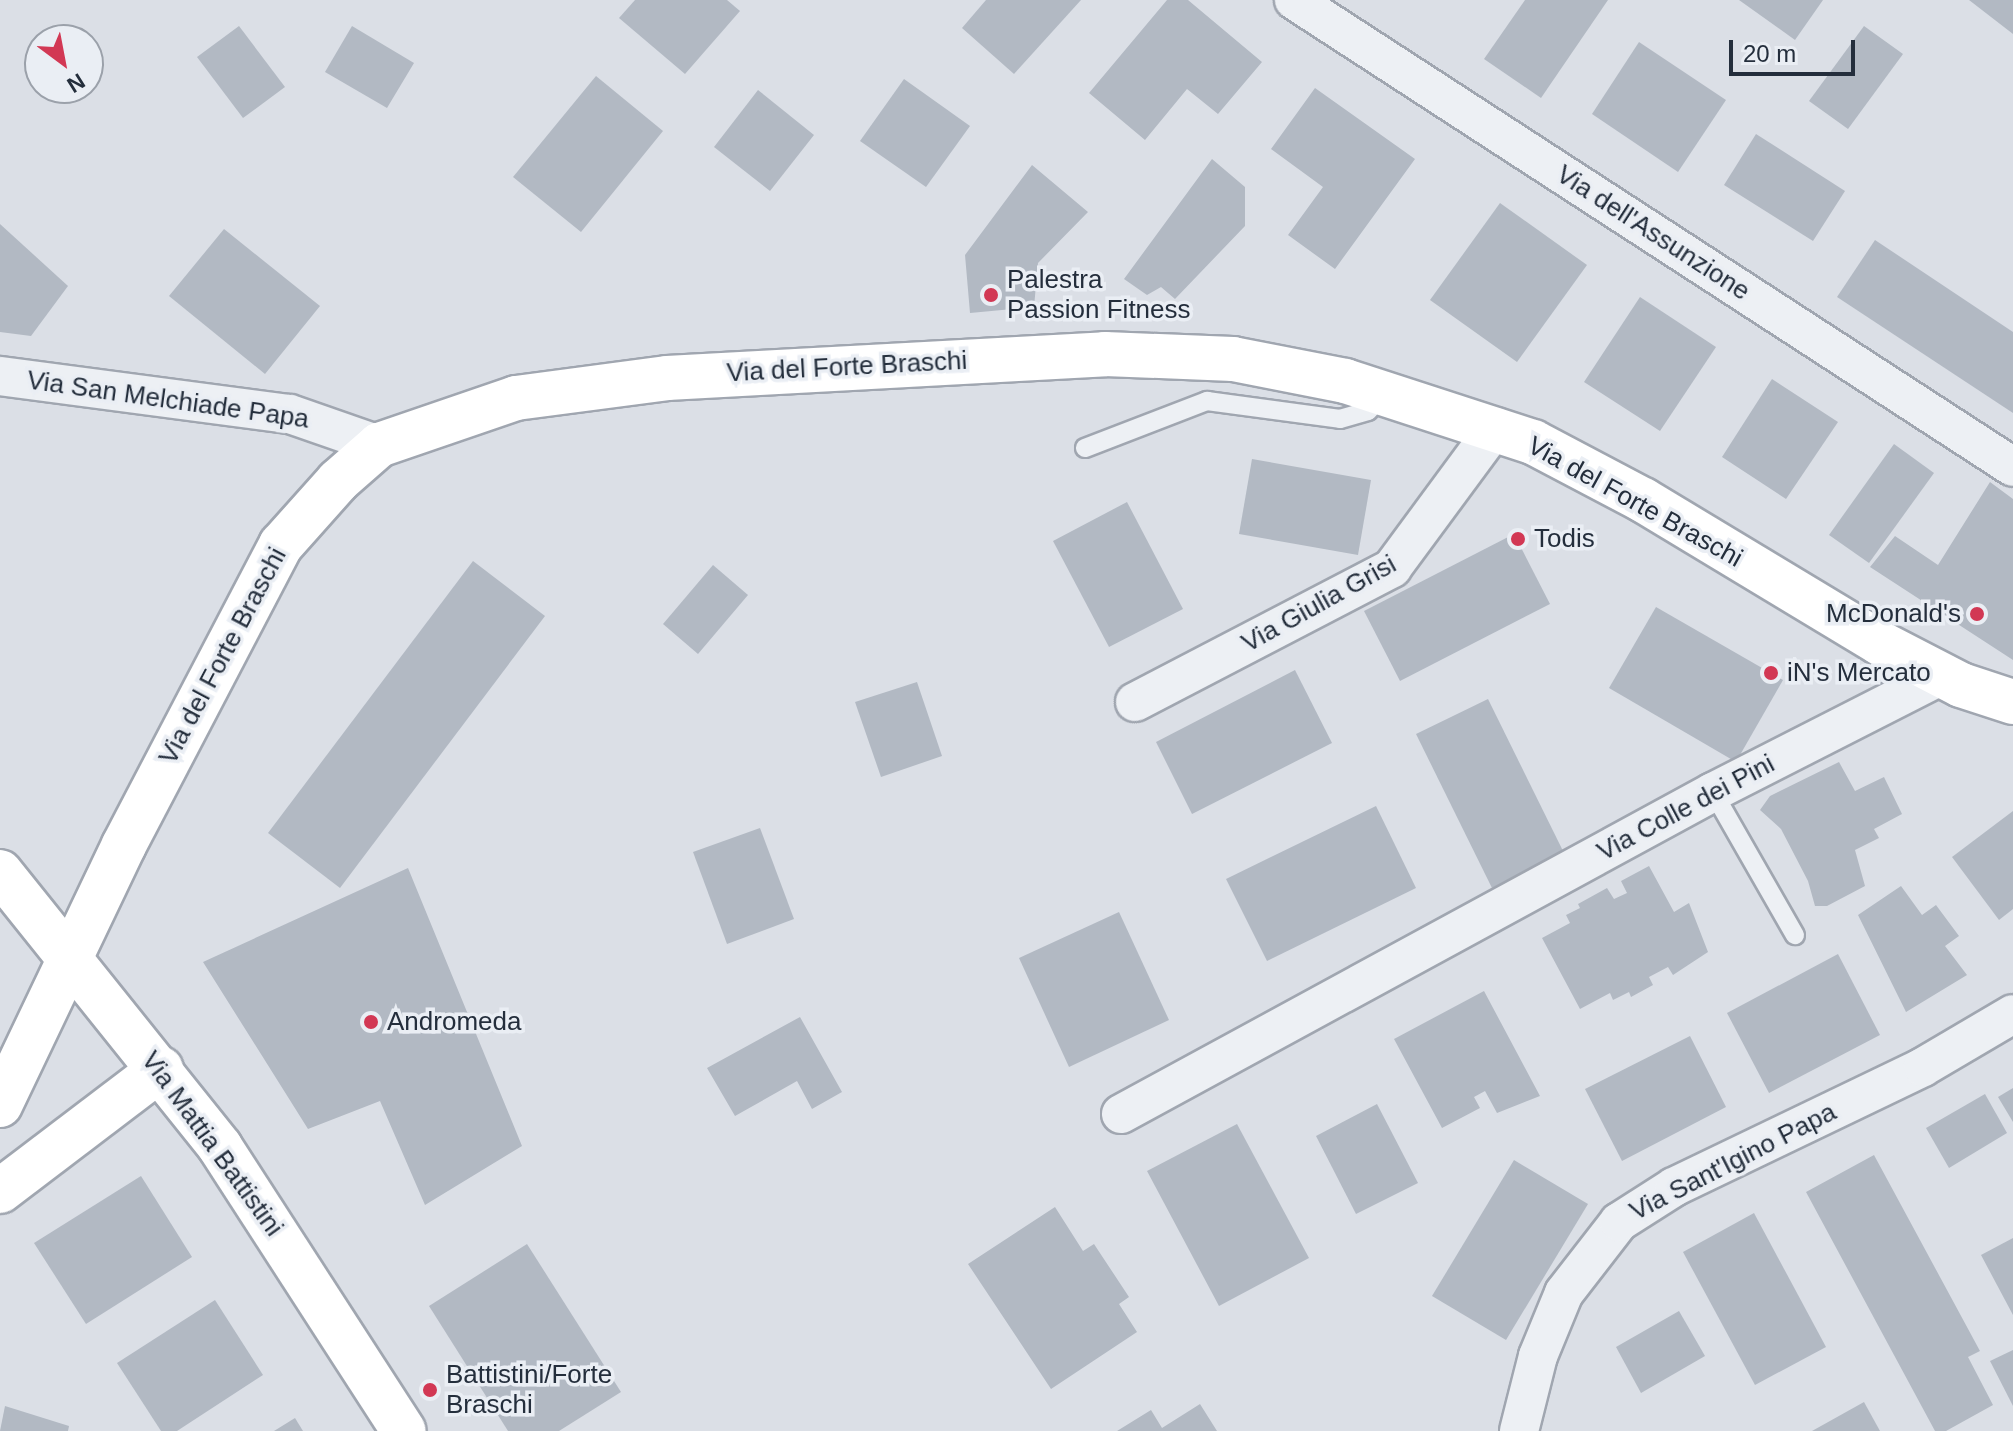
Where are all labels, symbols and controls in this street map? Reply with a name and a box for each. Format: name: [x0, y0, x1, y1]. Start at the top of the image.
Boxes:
north arrow: [24, 24, 104, 104]
scale bar: [1733, 24, 1859, 74]
text: 20 m: [1743, 40, 1796, 67]
text: N: [63, 68, 89, 98]
street label: Via dell'Assunzione: [1550, 159, 1756, 307]
place label: Palestra Passion Fitness: [1007, 264, 1191, 326]
marker: Palestra Passion Fitness: [982, 286, 1000, 304]
street label: Via del Forte Braschi: [726, 345, 968, 389]
street label: Via San Melchiade Papa: [25, 365, 311, 435]
street label: Via del Forte Braschi: [1522, 430, 1748, 574]
place label: Todis: [1534, 523, 1595, 555]
marker: Todis: [1509, 530, 1527, 548]
street label: Via del Forte Braschi: [153, 542, 293, 770]
street label: Via Giulia Grisi: [1236, 549, 1402, 659]
place label: McDonald's: [1826, 598, 1961, 630]
marker: McDonald's: [1968, 605, 1986, 623]
place label: iN's Mercato: [1787, 657, 1931, 689]
marker: iN's Mercato: [1762, 664, 1780, 682]
street label: Via Colle dei Pini: [1592, 748, 1780, 868]
place label: Andromeda: [387, 1006, 521, 1038]
marker: Andromeda: [362, 1013, 380, 1031]
street label: Via Mattia Battistini: [135, 1046, 289, 1242]
street label: Via Sant'Igino Papa: [1625, 1097, 1841, 1227]
place label: Battistini/Forte Braschi: [446, 1359, 612, 1420]
marker: Battistini/Forte Braschi: [421, 1381, 439, 1399]

